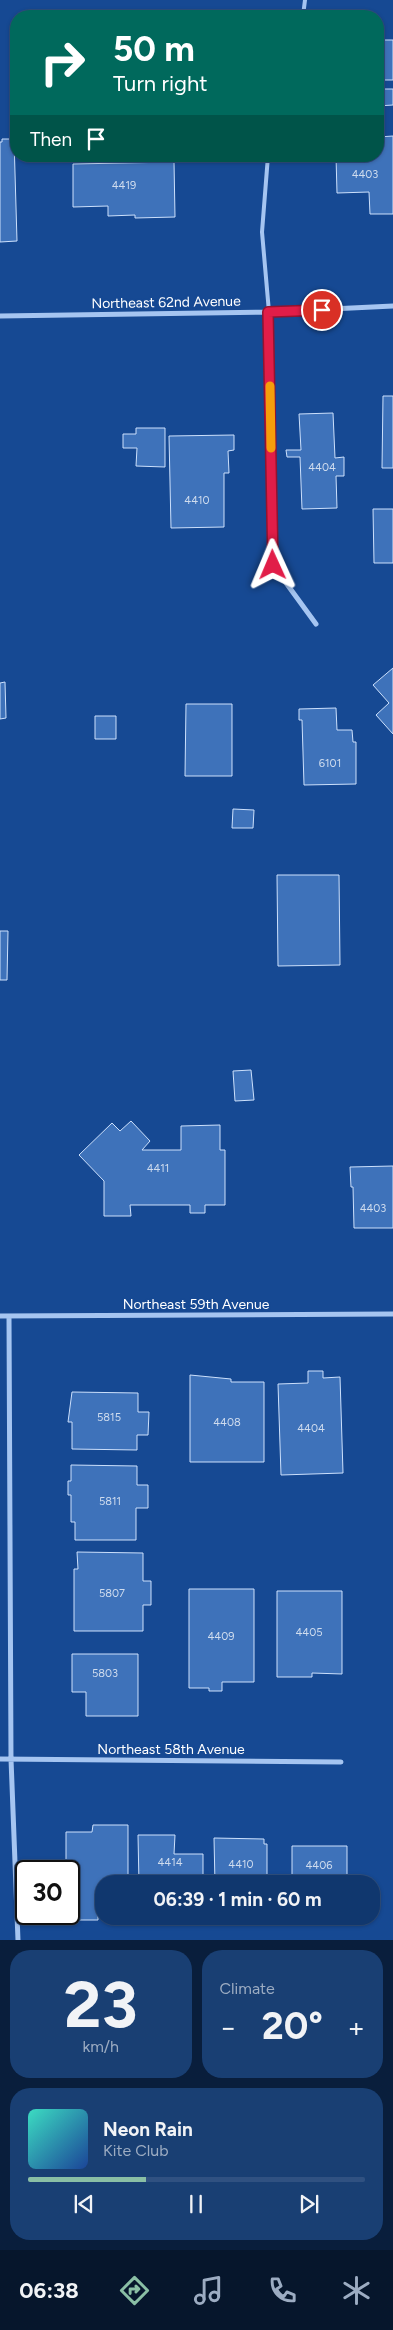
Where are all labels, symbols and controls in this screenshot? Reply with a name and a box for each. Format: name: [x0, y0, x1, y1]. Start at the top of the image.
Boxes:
text: 50 m: [113, 28, 195, 70]
icon: right: [30, 30, 95, 95]
text: Turn right: [113, 70, 208, 97]
icon: arrive: [82, 125, 110, 153]
text: Then: [30, 128, 72, 151]
house number: 4403: [352, 168, 378, 181]
house number: 4419: [112, 179, 136, 192]
pin: [301, 289, 343, 331]
street label: Northeast 62nd Avenue: [91, 293, 241, 312]
icon: arrive: [308, 296, 336, 324]
house number: 4404: [308, 461, 336, 474]
house number: 4410: [184, 494, 210, 507]
position arrow: [246, 538, 298, 590]
house number: 6101: [319, 757, 341, 770]
house number: 4411: [147, 1162, 169, 1175]
house number: 4403: [360, 1202, 386, 1215]
street label: Northeast 59th Avenue: [123, 1296, 270, 1313]
house number: 5815: [97, 1411, 121, 1424]
house number: 4408: [213, 1416, 241, 1429]
house number: 4404: [297, 1422, 325, 1435]
house number: 5811: [99, 1495, 121, 1508]
house number: 5807: [99, 1587, 125, 1600]
house number: 4405: [295, 1626, 323, 1639]
house number: 4409: [208, 1630, 234, 1643]
house number: 5803: [92, 1667, 118, 1680]
street label: Northeast 58th Avenue: [97, 1741, 245, 1758]
house number: 4414: [157, 1856, 183, 1869]
house number: 4410: [228, 1858, 254, 1871]
house number: 4406: [306, 1859, 332, 1872]
speed limit sign: 30: [15, 1860, 80, 1925]
text: 06:39 · 1 min · 60 m: [154, 1888, 321, 1911]
text: 23: [64, 1965, 138, 2043]
text: Climate: [220, 1979, 275, 1998]
text: 20°: [262, 2003, 323, 2049]
text: −: [220, 2010, 237, 2044]
text: +: [348, 2010, 365, 2044]
text: km/h: [82, 2037, 119, 2056]
text: Neon Rain: [103, 2118, 193, 2141]
text: Kite Club: [103, 2141, 169, 2160]
icon: previous: [70, 2190, 98, 2218]
icon: pause: [182, 2190, 210, 2218]
icon: next: [295, 2190, 323, 2218]
icon: directions: [117, 2273, 152, 2308]
icon: music: [191, 2273, 226, 2308]
icon: phone: [265, 2273, 300, 2308]
icon: climate: [339, 2273, 374, 2308]
text: 06:38: [19, 2277, 79, 2304]

